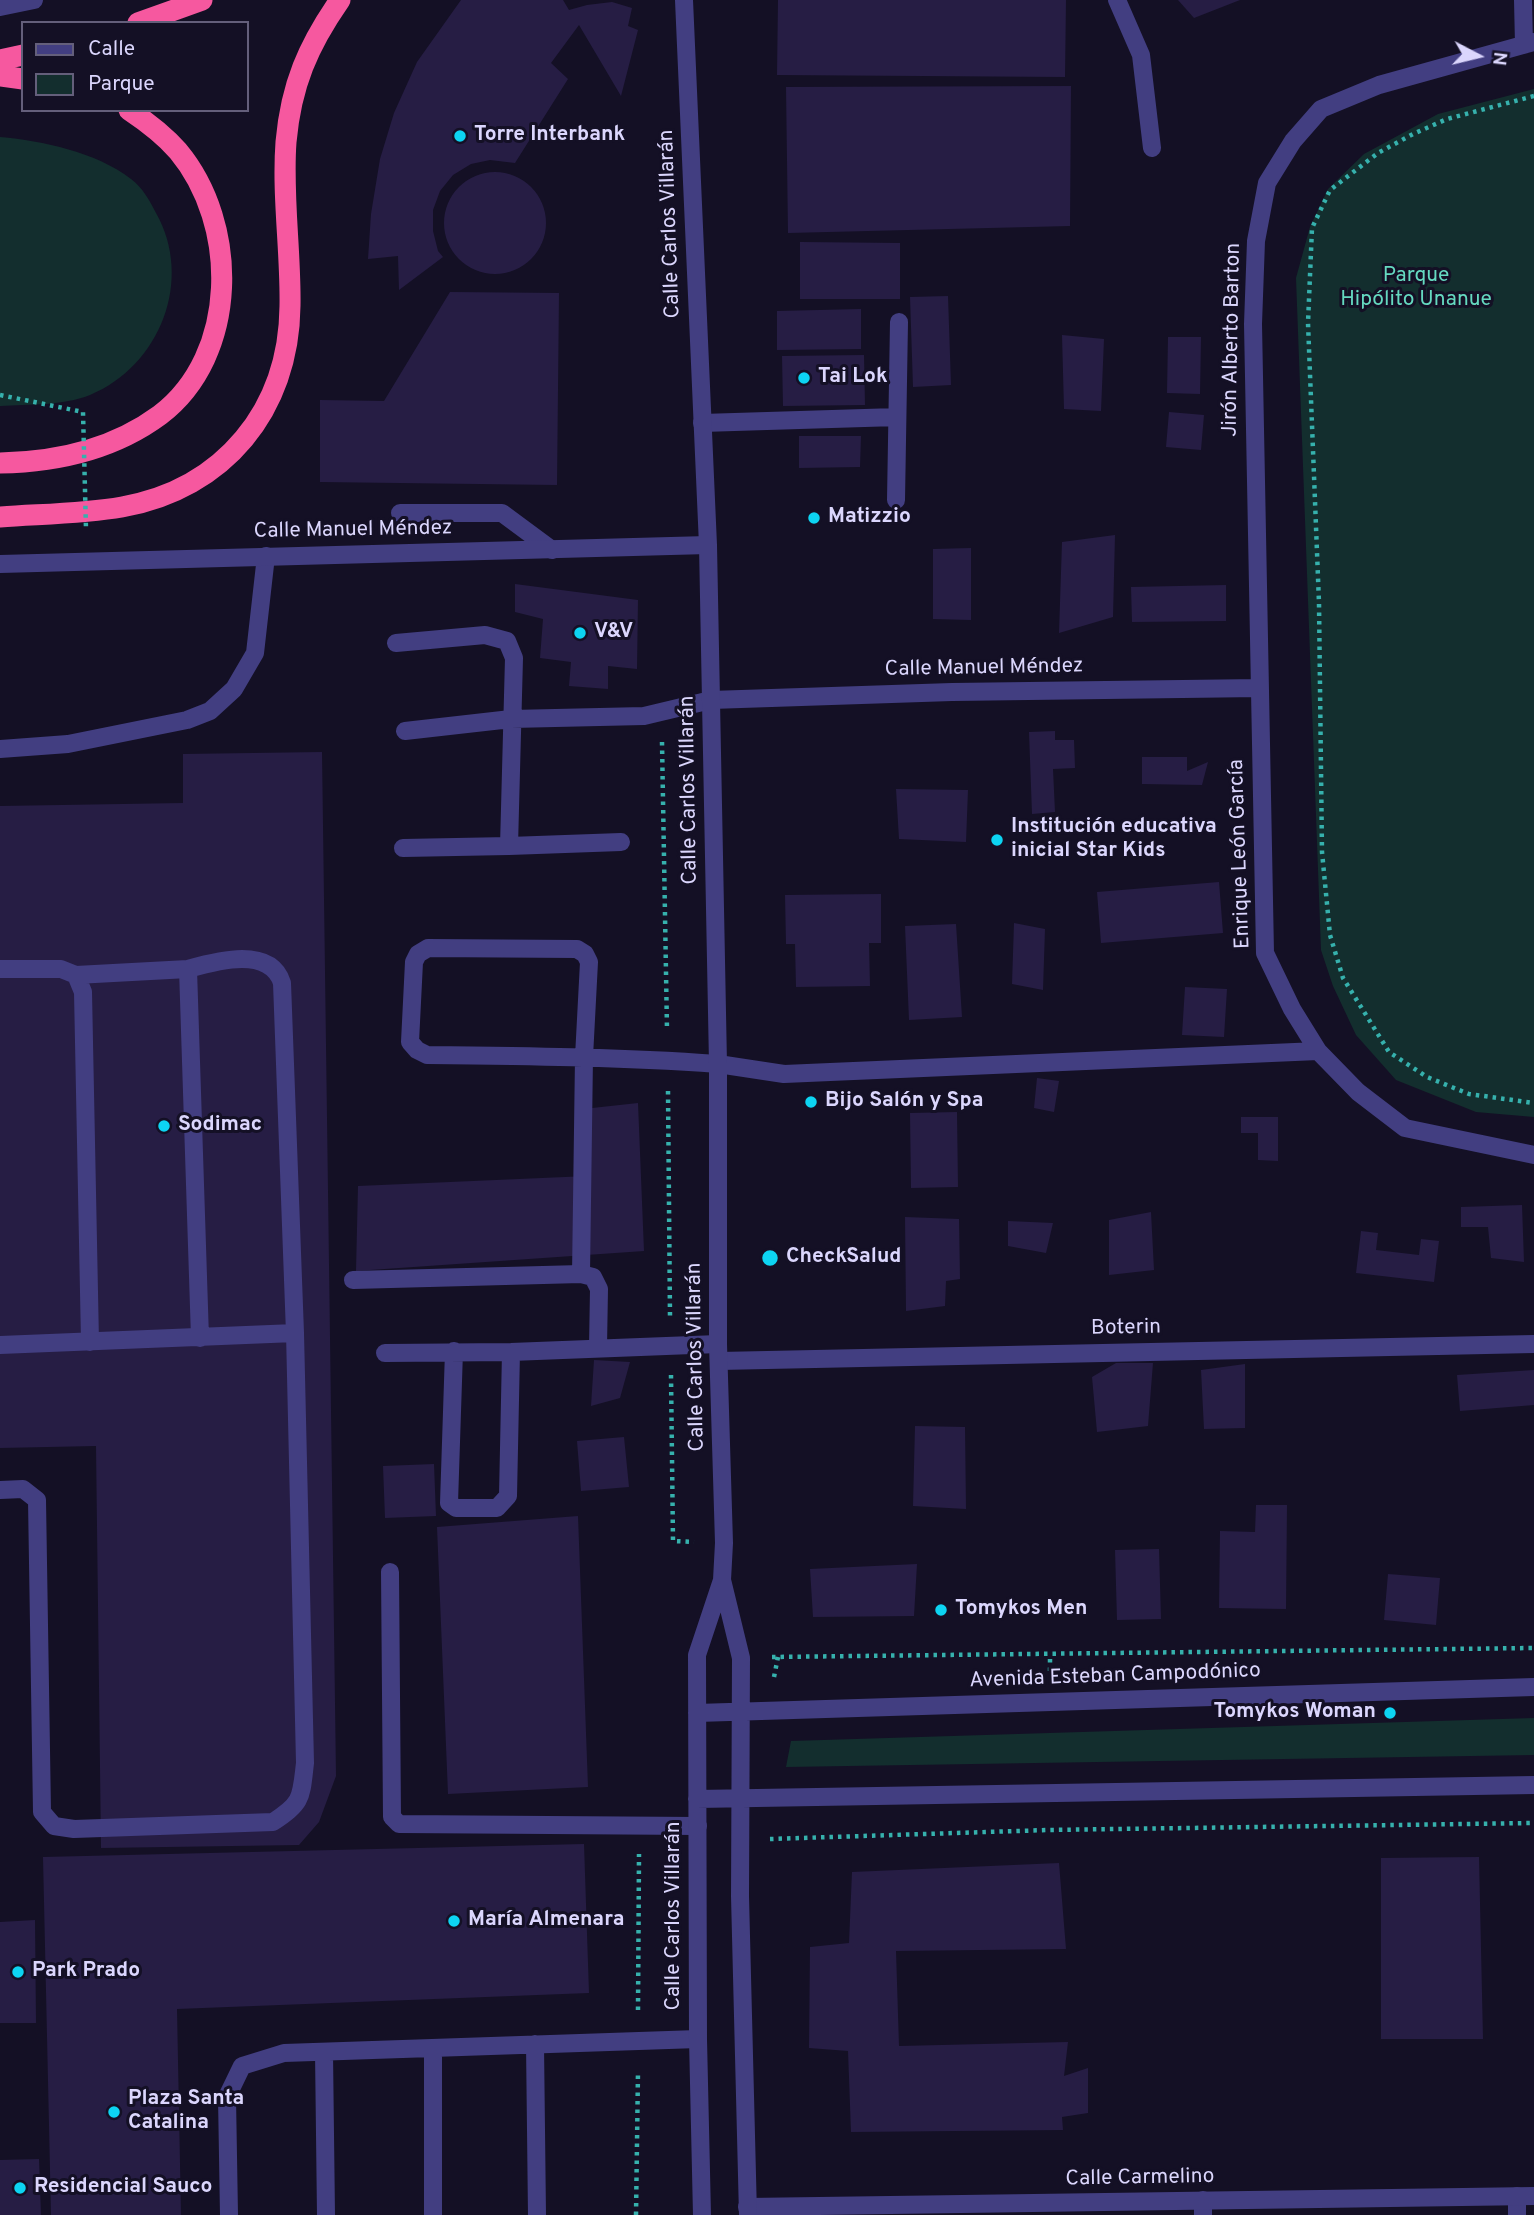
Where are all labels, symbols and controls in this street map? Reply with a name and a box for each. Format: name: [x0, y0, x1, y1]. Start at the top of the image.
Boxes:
legend: [21, 21, 248, 112]
north arrow: [1443, 21, 1513, 91]
text: Calle: [88, 36, 135, 63]
text: N: [1486, 50, 1512, 67]
text: Parque: [88, 71, 155, 98]
place label: Torre Interbank: [474, 123, 625, 149]
marker: Torre Interbank: [452, 128, 468, 144]
street label: Calle Carlos Villarán: [655, 129, 687, 319]
street label: Jirón Alberto Barton: [1219, 243, 1247, 437]
park label: Parque Hipólito Unanue: [1340, 264, 1492, 314]
place label: Tai Lok: [818, 365, 888, 391]
marker: Tai Lok: [796, 370, 812, 386]
place label: Matizzio: [828, 505, 911, 531]
marker: Matizzio: [806, 510, 822, 526]
street label: Calle Manuel Méndez: [254, 517, 452, 545]
place label: V&V: [594, 620, 633, 646]
marker: V&V: [572, 625, 588, 641]
street label: Calle Manuel Méndez: [885, 655, 1083, 683]
street label: Calle Carlos Villarán: [676, 695, 704, 885]
street label: Enrique León García: [1225, 759, 1257, 949]
place label: Institución educativa inicial Star Kids: [1011, 815, 1217, 865]
marker: Institución educativa inicial Star Kids: [989, 832, 1005, 848]
place label: Bijo Salón y Spa: [825, 1089, 983, 1115]
marker: Bijo Salón y Spa: [803, 1094, 819, 1110]
place label: Sodimac: [178, 1113, 262, 1139]
marker: Sodimac: [156, 1118, 172, 1134]
place label: CheckSalud: [786, 1245, 901, 1271]
marker: CheckSalud: [760, 1248, 780, 1268]
street label: Calle Carlos Villarán: [683, 1262, 711, 1452]
street label: Boterin: [1091, 1316, 1161, 1342]
place label: Tomykos Men: [955, 1597, 1087, 1623]
marker: Tomykos Men: [933, 1602, 949, 1618]
street label: Avenida Esteban Campodónico: [969, 1659, 1261, 1695]
place label: Tomykos Woman: [1214, 1700, 1376, 1726]
marker: Tomykos Woman: [1382, 1705, 1398, 1721]
street label: Calle Carlos Villarán: [662, 1821, 688, 2011]
place label: María Almenara: [468, 1908, 624, 1934]
marker: María Almenara: [446, 1913, 462, 1929]
place label: Park Prado: [32, 1959, 140, 1985]
marker: Park Prado: [10, 1964, 26, 1980]
place label: Plaza Santa Catalina: [128, 2087, 244, 2137]
marker: Plaza Santa Catalina: [106, 2104, 122, 2120]
street label: Calle Carmelino: [1065, 2165, 1215, 2193]
place label: Residencial Sauco: [34, 2175, 212, 2201]
marker: Residencial Sauco: [12, 2180, 28, 2196]

